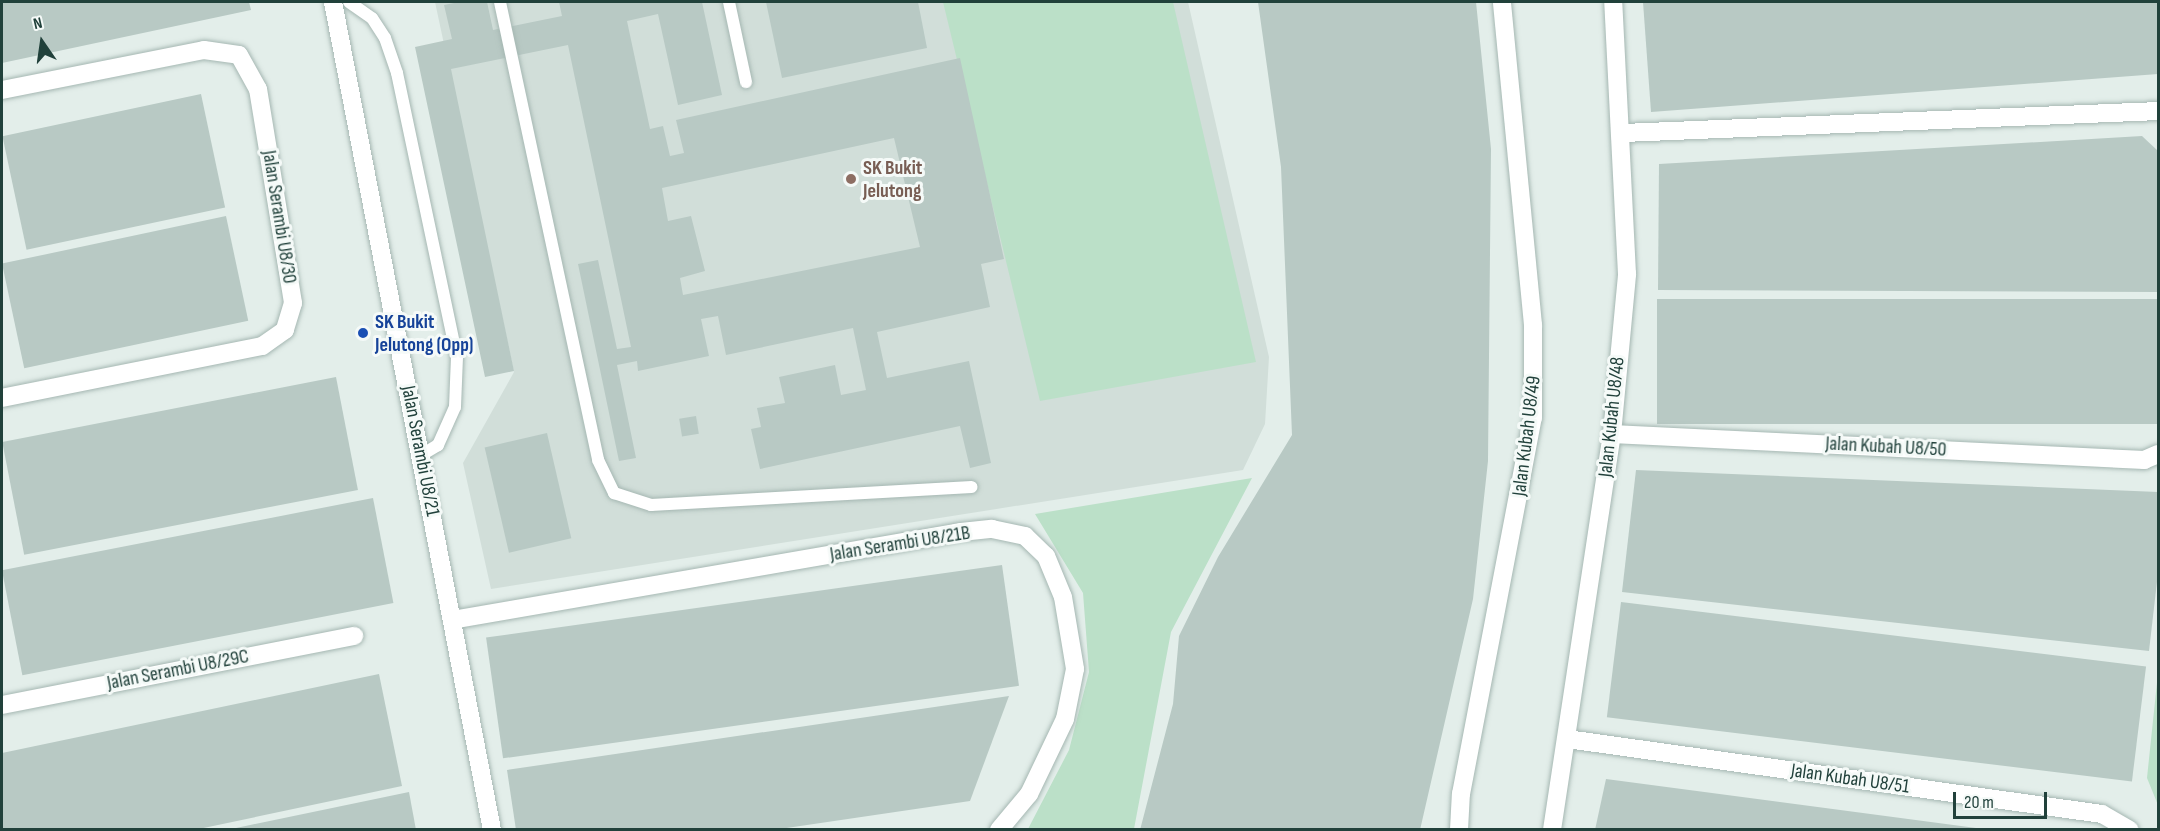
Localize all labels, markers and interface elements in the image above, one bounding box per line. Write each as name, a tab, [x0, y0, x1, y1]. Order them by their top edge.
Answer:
north arrow	[12, 12, 72, 72]
text: N	[32, 14, 44, 34]
street label: Jalan Serambi U8/30	[257, 149, 301, 285]
place label: SK Bukit Jelutong	[863, 156, 922, 203]
marker: SK Bukit Jelutong	[844, 172, 858, 186]
place label: SK Bukit Jelutong (Opp)	[375, 310, 473, 357]
marker: SK Bukit Jelutong (Opp)	[356, 326, 370, 340]
street label: Jalan Kubah U8/48	[1594, 356, 1630, 478]
street label: Jalan Kubah U8/49	[1508, 375, 1546, 497]
street label: Jalan Serambi U8/21	[396, 384, 444, 518]
street label: Jalan Kubah U8/50	[1825, 432, 1947, 462]
street label: Jalan Serambi U8/21B	[828, 521, 972, 567]
street label: Jalan Serambi U8/29C	[105, 644, 251, 696]
street label: Jalan Kubah U8/51	[1789, 759, 1911, 799]
scale bar	[1956, 780, 2050, 818]
text: 20 m	[1964, 792, 1994, 813]

